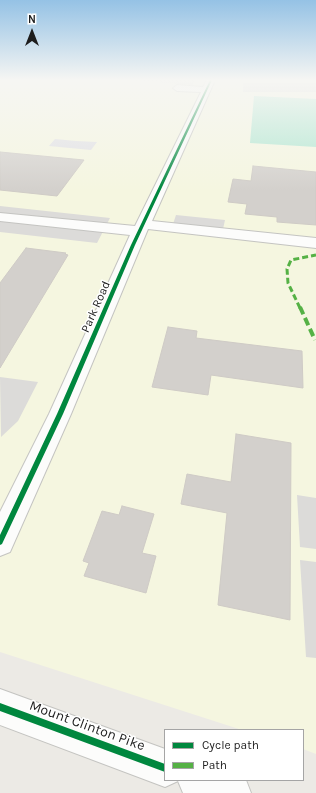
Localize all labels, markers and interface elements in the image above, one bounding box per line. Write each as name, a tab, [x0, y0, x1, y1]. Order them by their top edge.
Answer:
north arrow	[12, 12, 52, 52]
text: N	[28, 13, 36, 26]
street label: Park Road	[78, 279, 114, 335]
street label: Mount Clinton Pike	[27, 697, 147, 755]
legend	[164, 729, 304, 781]
text: Cycle path	[202, 738, 259, 752]
text: Path	[202, 758, 227, 772]

